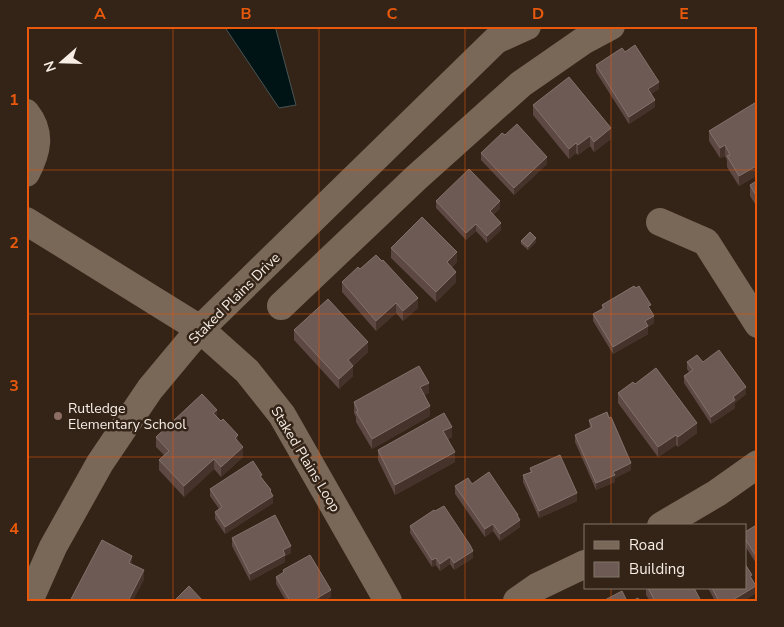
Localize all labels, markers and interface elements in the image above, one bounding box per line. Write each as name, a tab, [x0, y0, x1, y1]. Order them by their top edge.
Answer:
text: A	[94, 3, 106, 25]
text: B	[240, 3, 252, 25]
text: C	[387, 3, 398, 25]
text: D	[532, 3, 544, 25]
text: E	[679, 3, 689, 25]
north arrow	[38, 38, 88, 88]
text: N	[40, 58, 61, 74]
text: 1	[9, 89, 19, 111]
text: 2	[9, 232, 19, 254]
street label: Staked Plains Drive	[184, 248, 284, 348]
text: 3	[9, 375, 19, 397]
place label: Rutledge Elementary School	[68, 399, 187, 434]
street label: Staked Plains Loop	[266, 403, 345, 516]
marker: Rutledge Elementary School	[52, 410, 64, 422]
text: 4	[9, 518, 19, 540]
legend	[584, 524, 746, 590]
text: Road	[629, 535, 664, 555]
text: Building	[629, 559, 685, 579]

